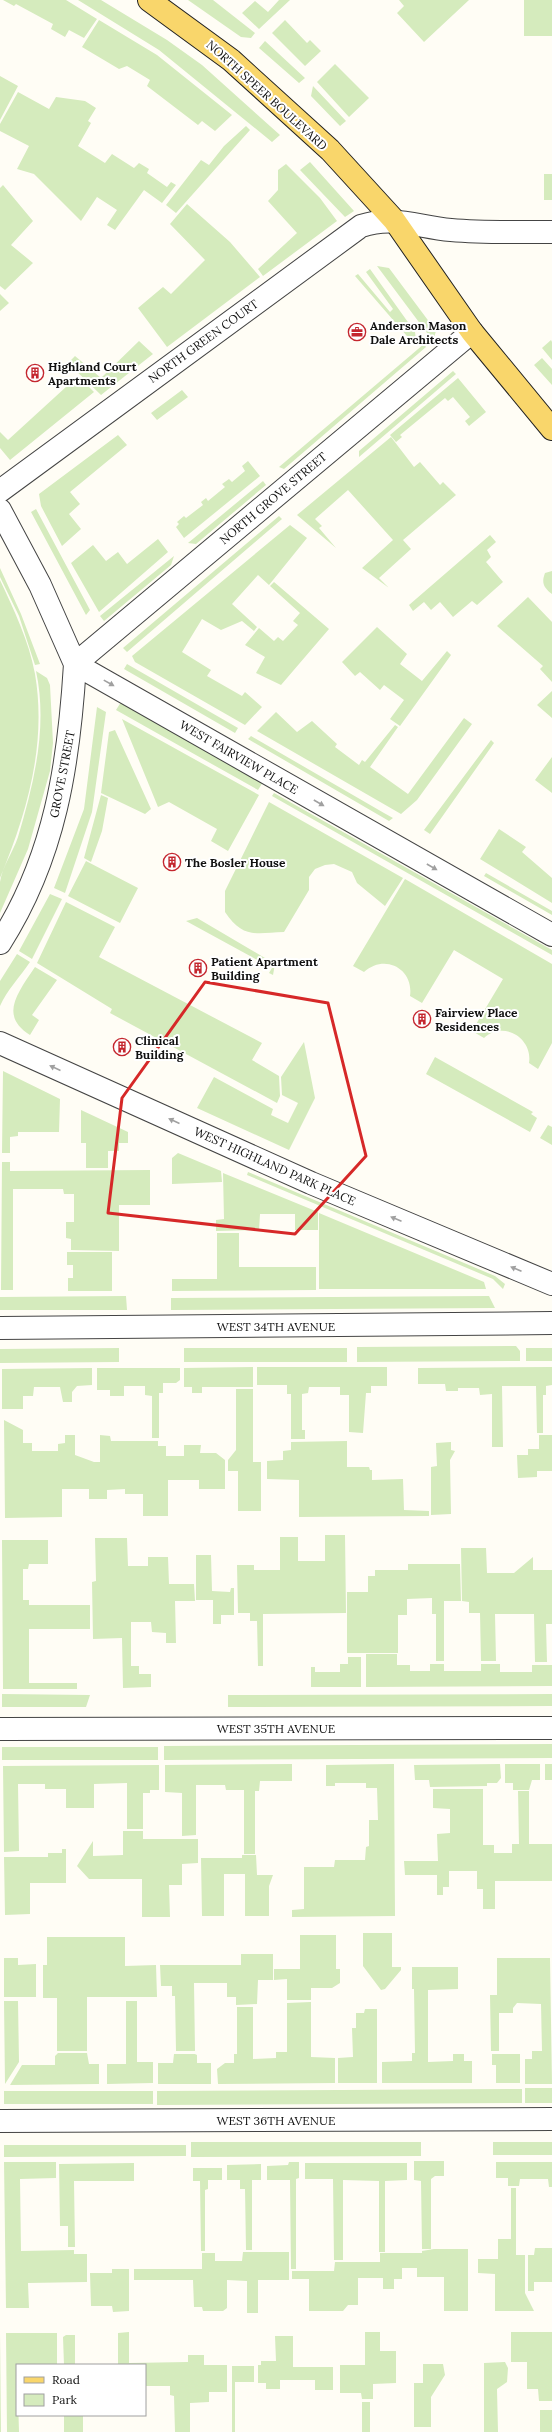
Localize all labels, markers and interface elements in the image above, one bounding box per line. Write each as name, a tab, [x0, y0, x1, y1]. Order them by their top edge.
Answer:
street label: NORTH SPEER BOULEVARD	[203, 37, 331, 153]
street label: NORTH GREEN COURT	[145, 296, 261, 386]
place label: Anderson Mason Dale Architects	[370, 318, 467, 347]
office icon: Anderson Mason Dale Architects	[347, 322, 367, 342]
place label: Highland Court Apartments	[48, 359, 138, 388]
building icon: Highland Court Apartments	[25, 363, 45, 383]
street label: NORTH GROVE STREET	[216, 449, 330, 547]
one-way arrow	[103, 680, 114, 687]
street label: WEST FAIRVIEW PLACE	[177, 717, 301, 797]
street label: GROVE STREET	[46, 729, 78, 819]
one-way arrow	[313, 800, 325, 806]
building icon: The Bosler House	[162, 852, 182, 872]
place label: The Bosler House	[185, 855, 286, 870]
one-way arrow	[426, 864, 438, 871]
place label: Patient Apartment Building	[211, 954, 319, 983]
building icon: Patient Apartment Building	[188, 958, 208, 978]
place label: Fairview Place Residences	[435, 1005, 518, 1034]
building icon: Fairview Place Residences	[412, 1009, 432, 1029]
place label: Clinical Building	[135, 1033, 185, 1062]
building icon: Clinical Building	[112, 1037, 132, 1057]
one-way arrow	[50, 1065, 61, 1071]
one-way arrow	[167, 1118, 179, 1124]
street label: WEST HIGHLAND PARK PLACE	[192, 1123, 358, 1209]
one-way arrow	[390, 1215, 402, 1221]
one-way arrow	[511, 1266, 522, 1272]
street label: WEST 34TH AVENUE	[217, 1319, 335, 1334]
street label: WEST 35TH AVENUE	[217, 1721, 335, 1736]
street label: WEST 36TH AVENUE	[217, 2113, 335, 2128]
legend	[16, 2364, 146, 2416]
text: Road	[52, 2372, 80, 2387]
text: Park	[52, 2392, 78, 2407]

